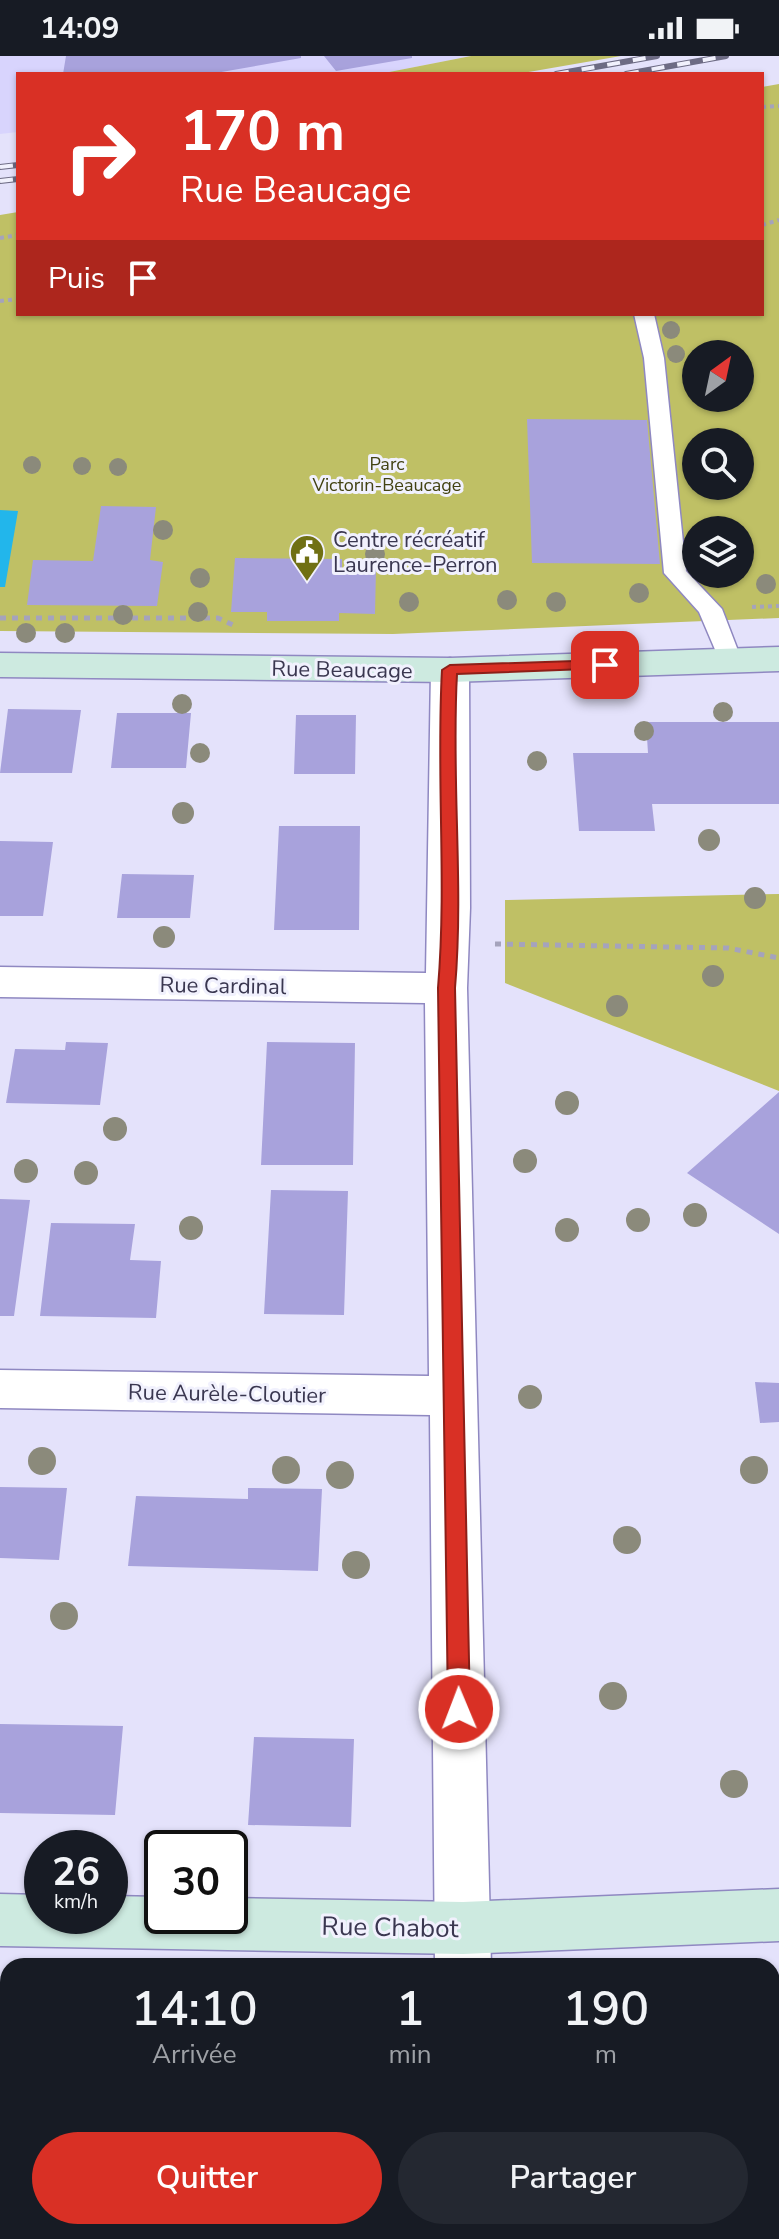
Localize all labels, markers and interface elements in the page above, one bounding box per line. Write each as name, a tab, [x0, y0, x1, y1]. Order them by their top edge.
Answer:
text: 14:09	[40, 8, 119, 49]
text: 170 m	[180, 93, 345, 170]
icon: right	[48, 104, 152, 208]
text: Rue Beaucage	[180, 166, 411, 215]
icon: arrive	[121, 256, 165, 300]
text: Puis	[48, 258, 105, 299]
north arrow	[682, 340, 754, 412]
map controls	[682, 340, 754, 588]
button: search	[682, 428, 754, 500]
park label: Parc Victorin-Beaucage	[312, 452, 461, 497]
button: layers	[682, 516, 754, 588]
place label: Centre récréatif Laurence-Perron	[333, 525, 498, 580]
public building icon: Centre récréatif Laurence-Perron	[288, 533, 326, 583]
pin	[571, 631, 639, 699]
icon: arrive	[583, 643, 627, 687]
street label: Rue Beaucage	[271, 654, 413, 686]
street label: Rue Cardinal	[159, 970, 287, 1002]
street label: Rue Aurèle-Cloutier	[128, 1377, 326, 1411]
position arrow	[417, 1667, 501, 1751]
speed limit sign: 30	[144, 1830, 248, 1934]
text: 26	[52, 1845, 100, 1899]
text: km/h	[54, 1888, 98, 1915]
street label: Rue Chabot	[321, 1909, 460, 1946]
text: 14:10	[131, 1976, 258, 2042]
text: 1	[396, 1976, 424, 2042]
text: 190	[563, 1976, 649, 2042]
text: Arrivée	[152, 2037, 237, 2072]
text: min	[389, 2037, 432, 2072]
text: m	[595, 2037, 617, 2072]
button: Quitter	[32, 2132, 382, 2224]
button: Partager	[398, 2132, 748, 2224]

